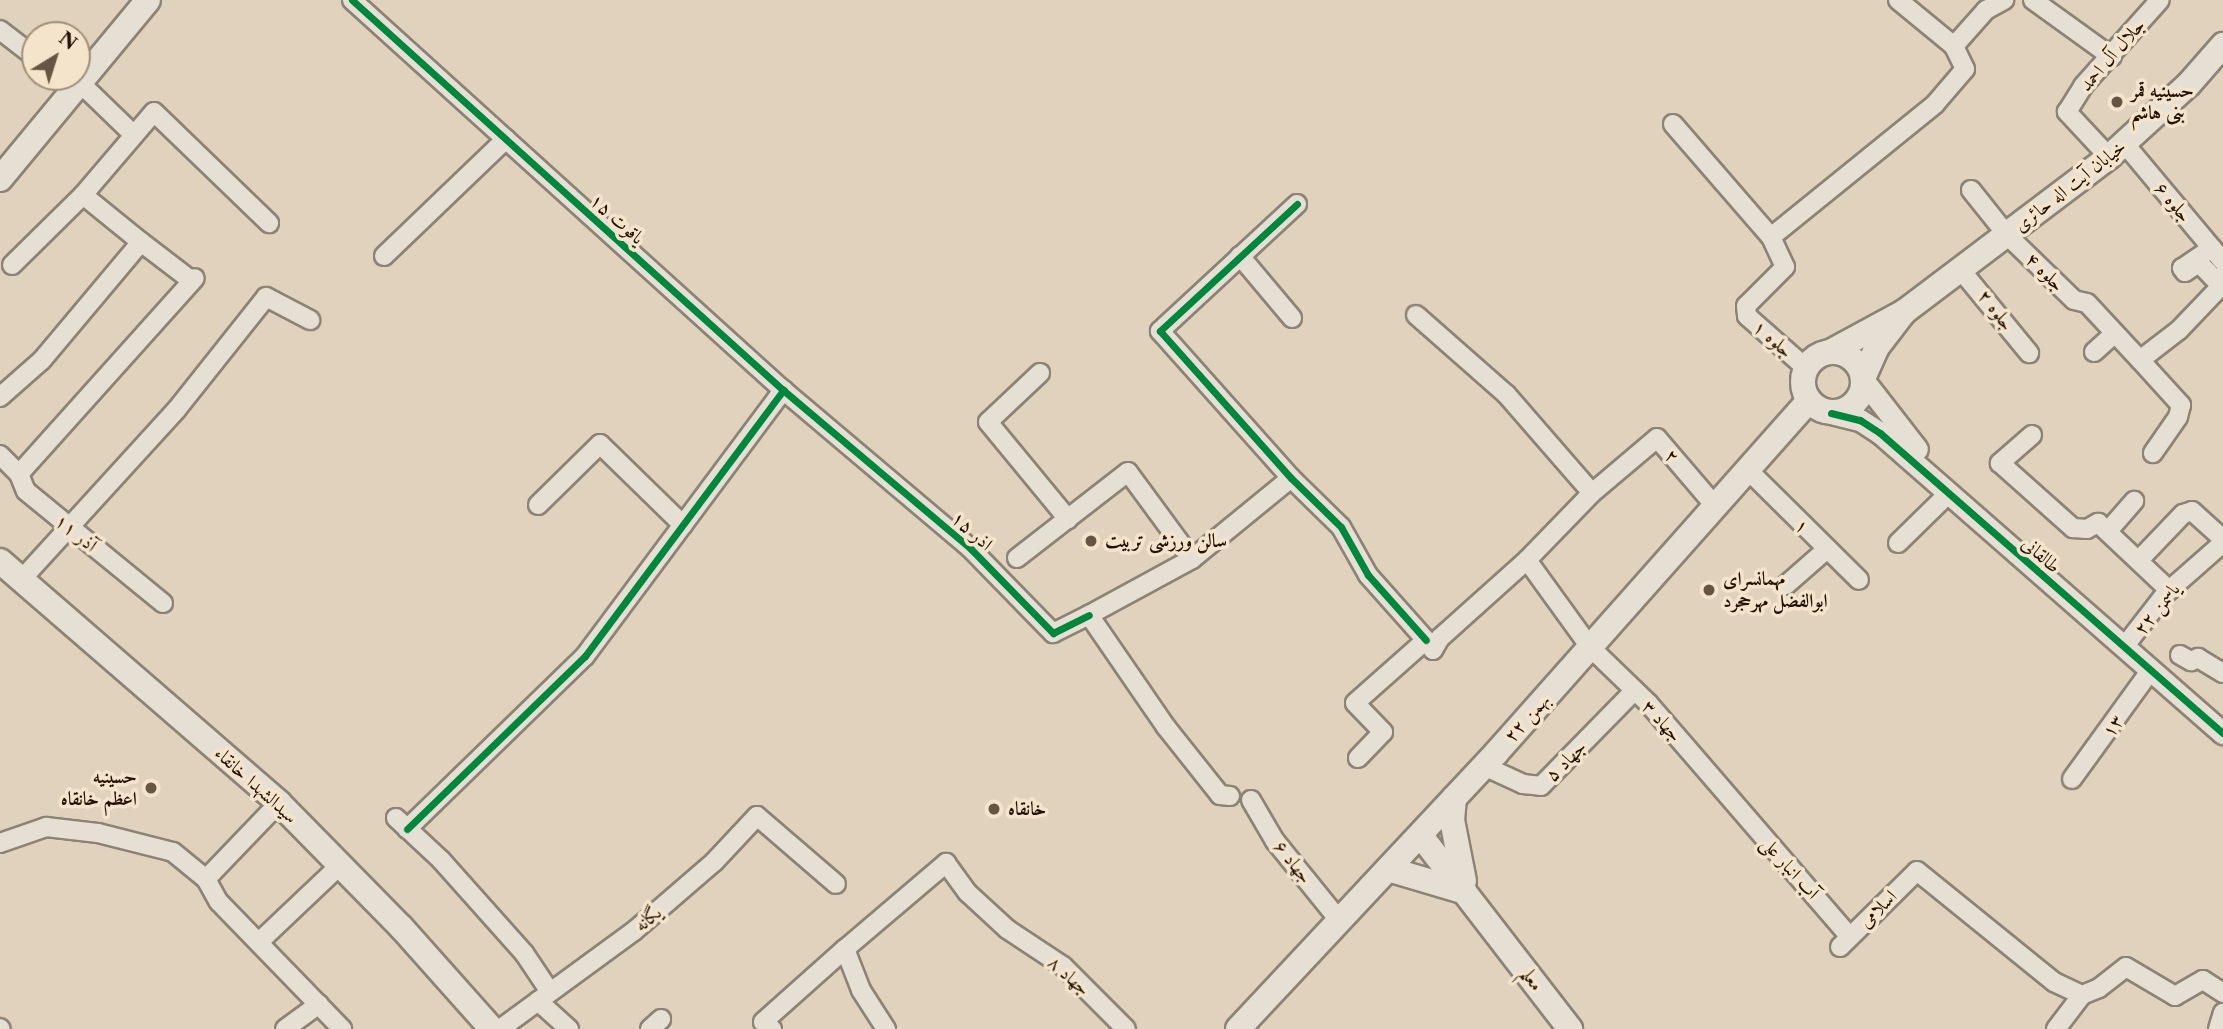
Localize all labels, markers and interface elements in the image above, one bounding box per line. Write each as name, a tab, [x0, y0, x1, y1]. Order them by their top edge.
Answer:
street label: جلال آل احمد	[2074, 14, 2150, 96]
north arrow	[21, 21, 91, 91]
text: N	[54, 26, 82, 55]
place label: حسینیه قمر بنی هاشم	[2131, 80, 2194, 124]
marker: حسینیه قمر بنی هاشم	[2109, 94, 2125, 110]
street label: خیابان آیت اله حائری	[2009, 135, 2131, 237]
street label: جلوه ۶	[2150, 177, 2196, 227]
street label: یاقوت ۱۵	[585, 189, 649, 249]
street label: جلوه ۴	[2021, 248, 2069, 296]
street label: جلوه ۲	[1973, 285, 2019, 335]
street label: جلوه ۱	[1748, 315, 1798, 363]
street label: ۲	[1660, 444, 1684, 468]
street label: اذر ۱۵	[947, 507, 997, 555]
street label: آذر ۱۱	[50, 509, 102, 557]
street label: ۱	[1790, 514, 1814, 538]
place label: سالن ورزشی تربیت	[1105, 530, 1227, 552]
street label: طالقانی	[2017, 532, 2065, 578]
marker: سالن ورزشی تربیت	[1083, 533, 1099, 549]
place label: مهمانسرای ابوالفضل مهرحجرد	[1723, 568, 1828, 612]
street label: یاسمن ۲۲	[2129, 578, 2185, 640]
marker: مهمانسرای ابوالفضل مهرحجرد	[1701, 582, 1717, 598]
street label: ۲۲ بهمن	[1499, 689, 1555, 747]
street label: جهاد ۳	[1637, 695, 1687, 747]
street label: ۱۳	[2097, 710, 2129, 742]
street label: جهاد ۵	[1541, 736, 1591, 786]
street label: سیدالشهدا خانقاء	[210, 742, 302, 828]
place label: حسینیه اعظم خانقاه	[61, 766, 137, 810]
marker: حسینیه اعظم خانقاه	[143, 780, 159, 796]
place label: خانقاه	[1008, 798, 1046, 820]
marker: خانقاه	[986, 801, 1002, 817]
street label: آب انبار علی	[1756, 832, 1824, 904]
street label: جهاد ۶	[1269, 836, 1317, 888]
street label: اسلامی	[1854, 885, 1902, 933]
street label: یگانه	[630, 901, 666, 937]
street label: جهاد ۸	[1043, 951, 1095, 1001]
street label: معلم	[1516, 963, 1548, 995]

